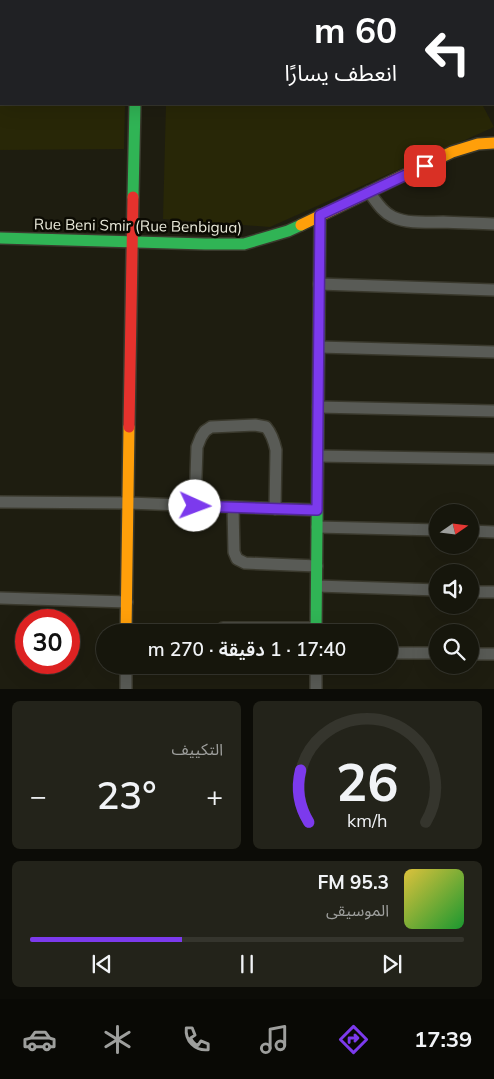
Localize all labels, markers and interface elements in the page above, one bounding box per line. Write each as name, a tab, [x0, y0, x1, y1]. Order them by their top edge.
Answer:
text: 60 m	[314, 8, 397, 52]
icon: left	[415, 20, 480, 85]
text: انعطف يسارًا	[284, 59, 397, 87]
pin	[404, 145, 446, 187]
icon: arrive	[411, 152, 439, 180]
street label: Rue Beni Smir (Rue Benbigua)	[34, 214, 242, 237]
position arrow	[168, 479, 220, 531]
north arrow	[429, 504, 479, 554]
map controls	[429, 504, 479, 674]
button: sound	[429, 564, 479, 614]
speed limit sign: 30	[15, 609, 80, 674]
button: search	[429, 624, 479, 674]
text: 17:40 · 1 دقيقة · 270 m	[148, 637, 346, 661]
text: التكييف	[171, 739, 223, 759]
text: 26	[336, 749, 399, 814]
text: 23°	[97, 771, 156, 819]
text: −	[30, 778, 47, 813]
text: +	[206, 778, 223, 813]
text: km/h	[347, 809, 388, 831]
text: 95.3 FM	[317, 870, 389, 894]
text: الموسيقى	[326, 900, 389, 920]
icon: previous	[88, 950, 116, 978]
icon: pause	[233, 950, 261, 978]
icon: next	[378, 950, 406, 978]
icon: car	[22, 1022, 57, 1057]
icon: climate	[100, 1022, 135, 1057]
icon: phone	[179, 1022, 214, 1057]
icon: music	[257, 1022, 292, 1057]
icon: directions	[336, 1022, 371, 1057]
text: 17:39	[414, 1025, 472, 1053]

